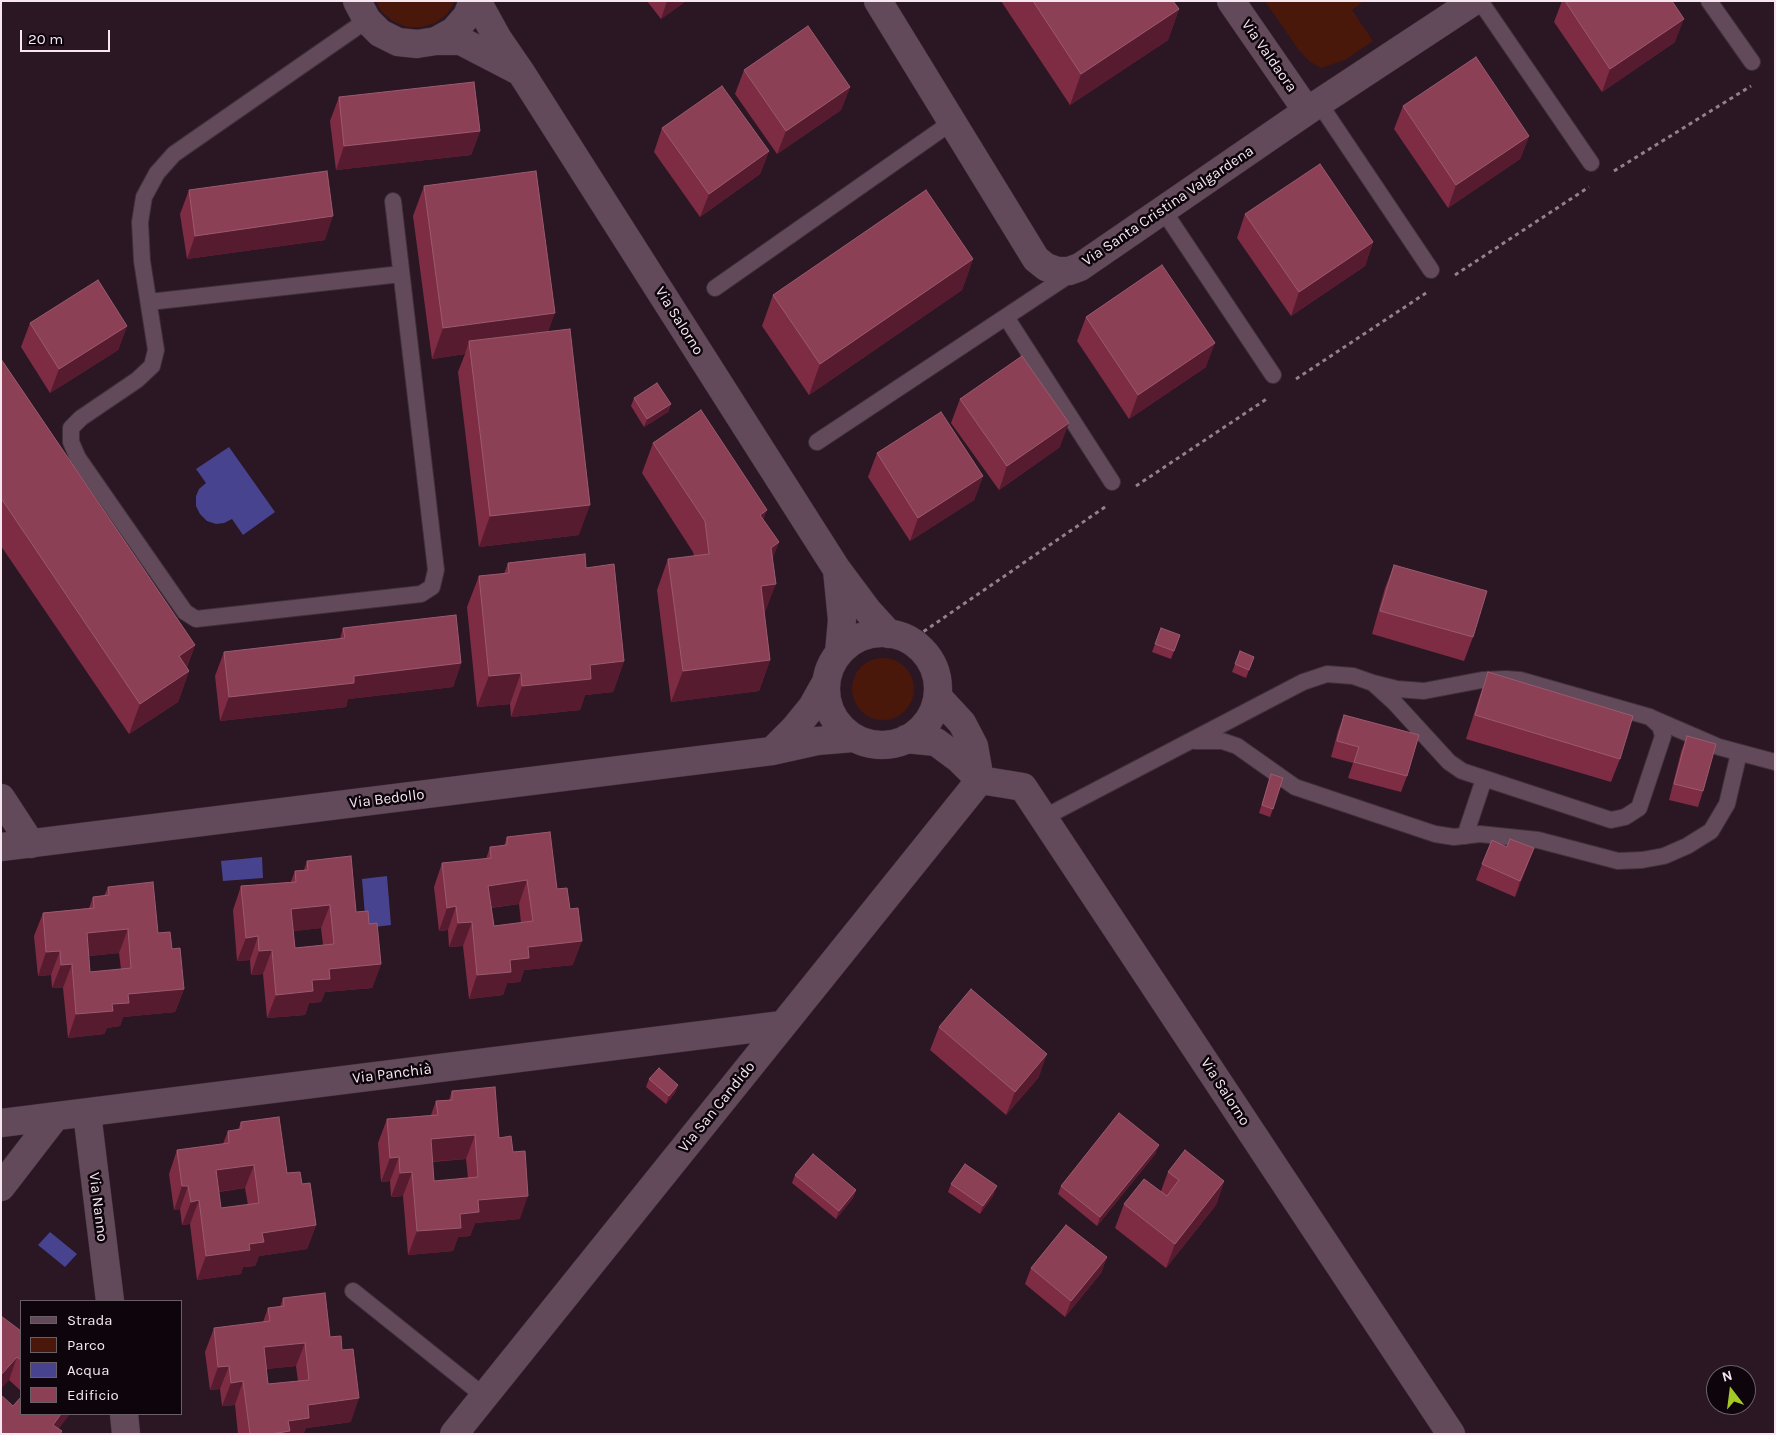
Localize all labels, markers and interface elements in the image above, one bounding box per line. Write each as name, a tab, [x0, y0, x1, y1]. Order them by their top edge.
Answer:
street label: Via Valdaora	[1237, 16, 1301, 96]
scale bar	[22, 20, 112, 52]
text: 20 m	[28, 30, 63, 48]
street label: Via Santa Cristina Valgardena	[1079, 142, 1257, 270]
street label: Via Salorno	[651, 284, 707, 358]
street label: Via Bedollo	[348, 785, 426, 813]
street label: Via Salorno	[1196, 1055, 1254, 1129]
street label: Via San Candido	[675, 1058, 759, 1156]
street label: Via Panchià	[351, 1060, 433, 1088]
street label: Via Nanno	[85, 1171, 111, 1243]
legend	[20, 1300, 182, 1415]
text: Strada	[67, 1311, 113, 1329]
text: Parco	[67, 1336, 105, 1354]
text: Acqua	[67, 1361, 109, 1379]
north arrow	[1706, 1365, 1756, 1415]
text: N	[1720, 1366, 1734, 1386]
text: Edificio	[67, 1386, 119, 1404]

